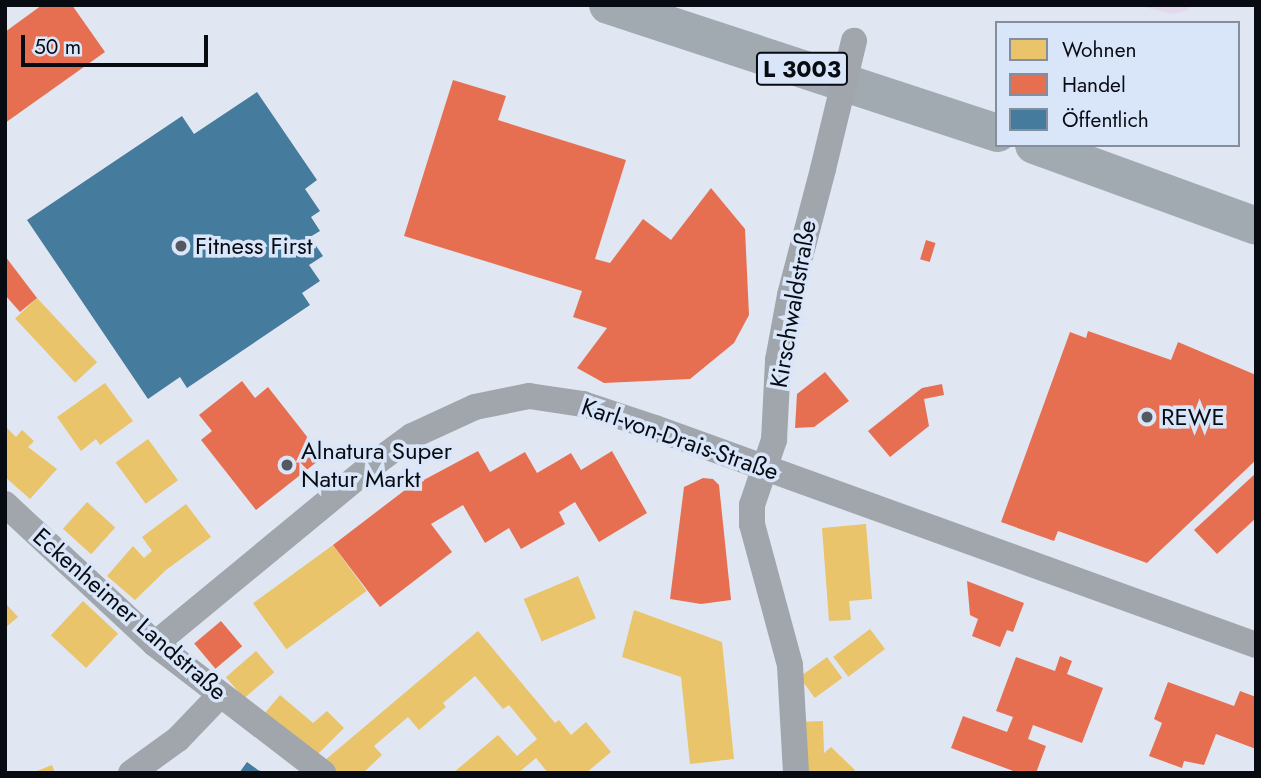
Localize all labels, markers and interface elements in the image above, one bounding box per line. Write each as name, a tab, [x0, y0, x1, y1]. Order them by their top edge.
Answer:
scale bar	[24, 21, 212, 65]
legend	[995, 21, 1240, 147]
text: 50 m	[34, 32, 81, 62]
text: Wohnen	[1062, 35, 1136, 65]
road number: L 3003	[755, 50, 849, 88]
text: Handel	[1062, 70, 1126, 100]
text: Öffentlich	[1062, 105, 1149, 135]
street label: Kirschwaldstraße	[764, 218, 822, 390]
place label: Fitness First	[195, 232, 312, 260]
marker: Fitness First	[173, 238, 189, 254]
street label: Karl-von-Drais-Straße	[578, 392, 782, 486]
place label: REWE	[1161, 403, 1225, 431]
marker: REWE	[1139, 409, 1155, 425]
place label: Alnatura Super Natur Markt	[301, 437, 452, 493]
marker: Alnatura Super Natur Markt	[279, 457, 295, 473]
street label: Eckenheimer Landstraße	[27, 522, 233, 706]

